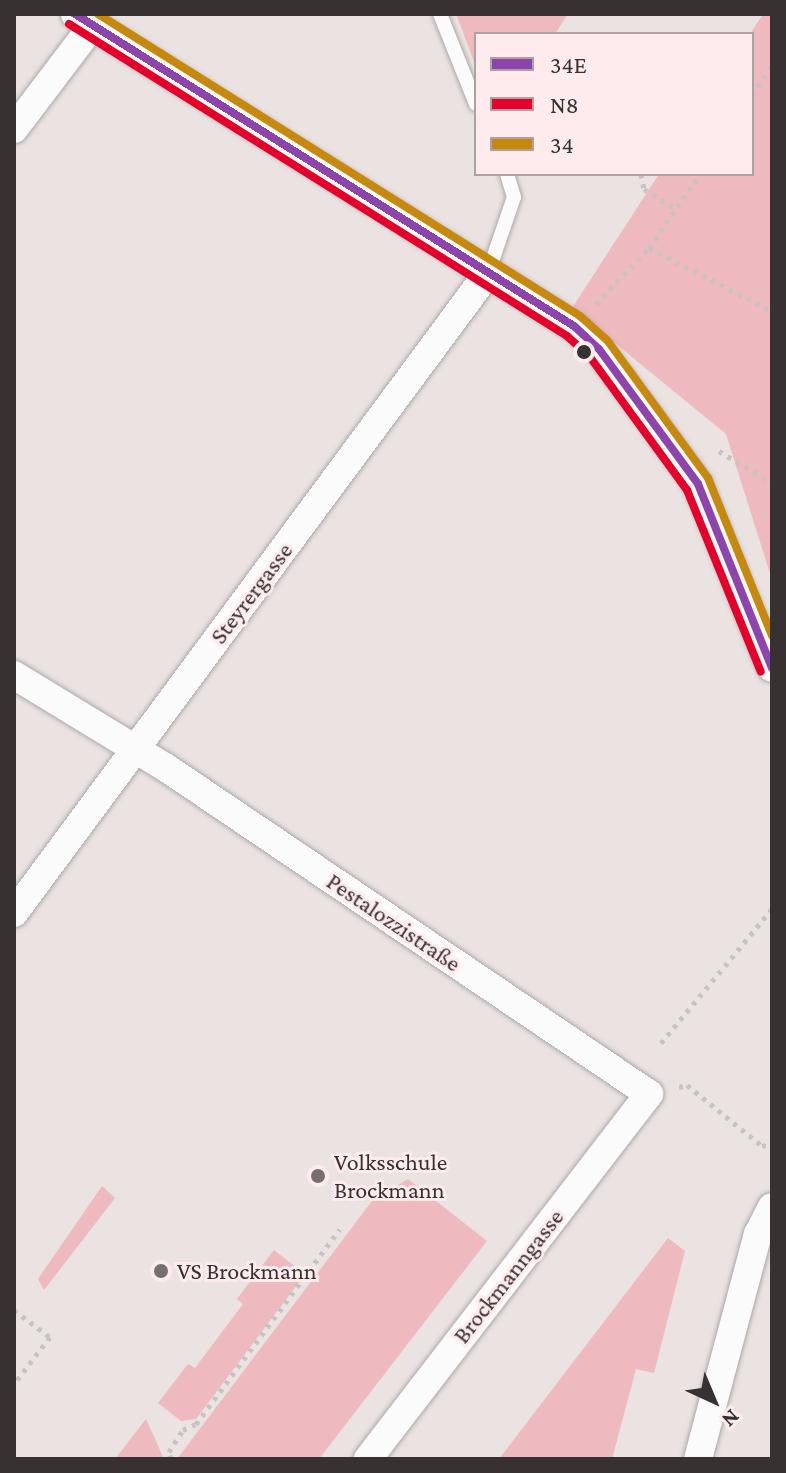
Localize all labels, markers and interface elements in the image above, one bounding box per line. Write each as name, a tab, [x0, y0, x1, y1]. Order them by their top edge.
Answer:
legend	[474, 32, 754, 176]
text: 34E	[550, 51, 587, 78]
text: N8	[550, 91, 579, 118]
text: 34	[550, 131, 574, 158]
unlabelled marker	[576, 344, 592, 360]
street label: Steyrergasse	[204, 537, 298, 649]
street label: Pestalozzistraße	[321, 867, 467, 977]
place label: Volksschule Brockmann	[334, 1148, 447, 1204]
marker: Volksschule Brockmann	[309, 1167, 327, 1185]
street label: Brockmanngasse	[447, 1203, 569, 1349]
place label: VS Brockmann	[177, 1257, 317, 1285]
marker: VS Brockmann	[152, 1262, 170, 1280]
north arrow	[674, 1361, 754, 1441]
text: N	[717, 1404, 745, 1433]

